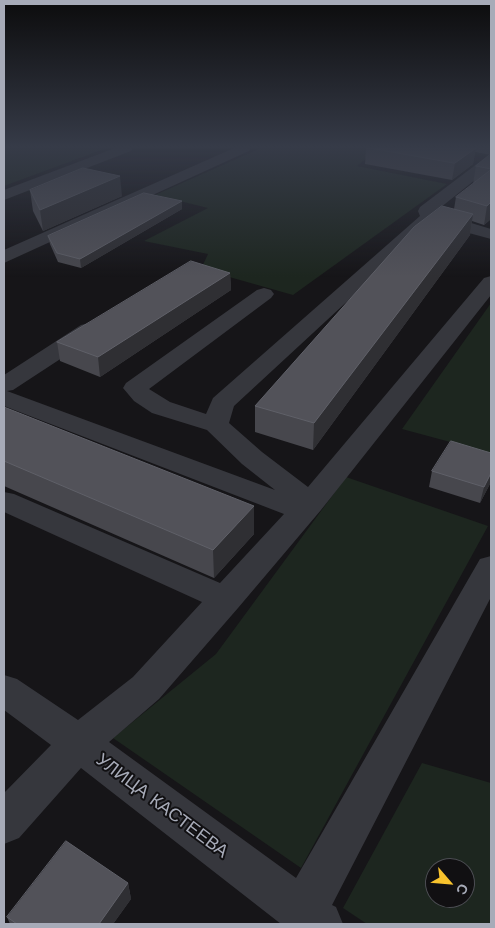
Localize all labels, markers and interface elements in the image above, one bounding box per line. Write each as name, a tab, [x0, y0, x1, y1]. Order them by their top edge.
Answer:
street label: УЛИЦА КАСТЕЕВА	[92, 749, 232, 863]
north arrow	[425, 858, 475, 908]
text: С	[453, 881, 472, 897]

